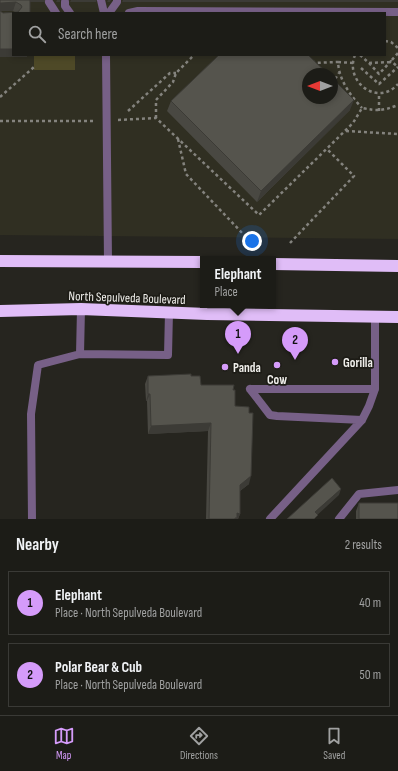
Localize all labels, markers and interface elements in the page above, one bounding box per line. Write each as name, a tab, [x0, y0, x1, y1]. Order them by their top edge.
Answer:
search box	[12, 12, 386, 56]
icon: search	[26, 23, 48, 45]
text: Search here	[58, 25, 118, 44]
north arrow	[302, 68, 338, 104]
your location	[242, 231, 262, 251]
popup	[200, 256, 276, 308]
text: Elephant	[215, 265, 261, 284]
text: Place	[215, 284, 238, 300]
street label: North Sepulveda Boulevard	[68, 288, 186, 308]
pin: 1	[225, 321, 251, 354]
pin: 2	[282, 327, 308, 360]
place label: Gorilla	[343, 355, 373, 371]
marker: Gorilla	[330, 357, 340, 367]
place label: Panda	[233, 360, 261, 376]
marker: Cow	[272, 360, 282, 370]
marker: Panda	[220, 362, 230, 372]
place label: Cow	[267, 372, 287, 388]
text: Nearby	[16, 535, 59, 555]
text: 2 results	[345, 537, 382, 553]
text: Elephant	[55, 586, 102, 605]
text: 1	[27, 595, 33, 611]
text: 40 m	[359, 595, 381, 611]
text: Place · North Sepulveda Boulevard	[55, 605, 202, 621]
text: Polar Bear & Cub	[55, 658, 142, 677]
text: 2	[27, 667, 33, 683]
text: 50 m	[360, 667, 381, 683]
text: Place · North Sepulveda Boulevard	[55, 677, 202, 693]
tab: Map	[53, 725, 75, 762]
tab: Directions	[180, 725, 218, 762]
tab: Saved	[323, 725, 345, 762]

